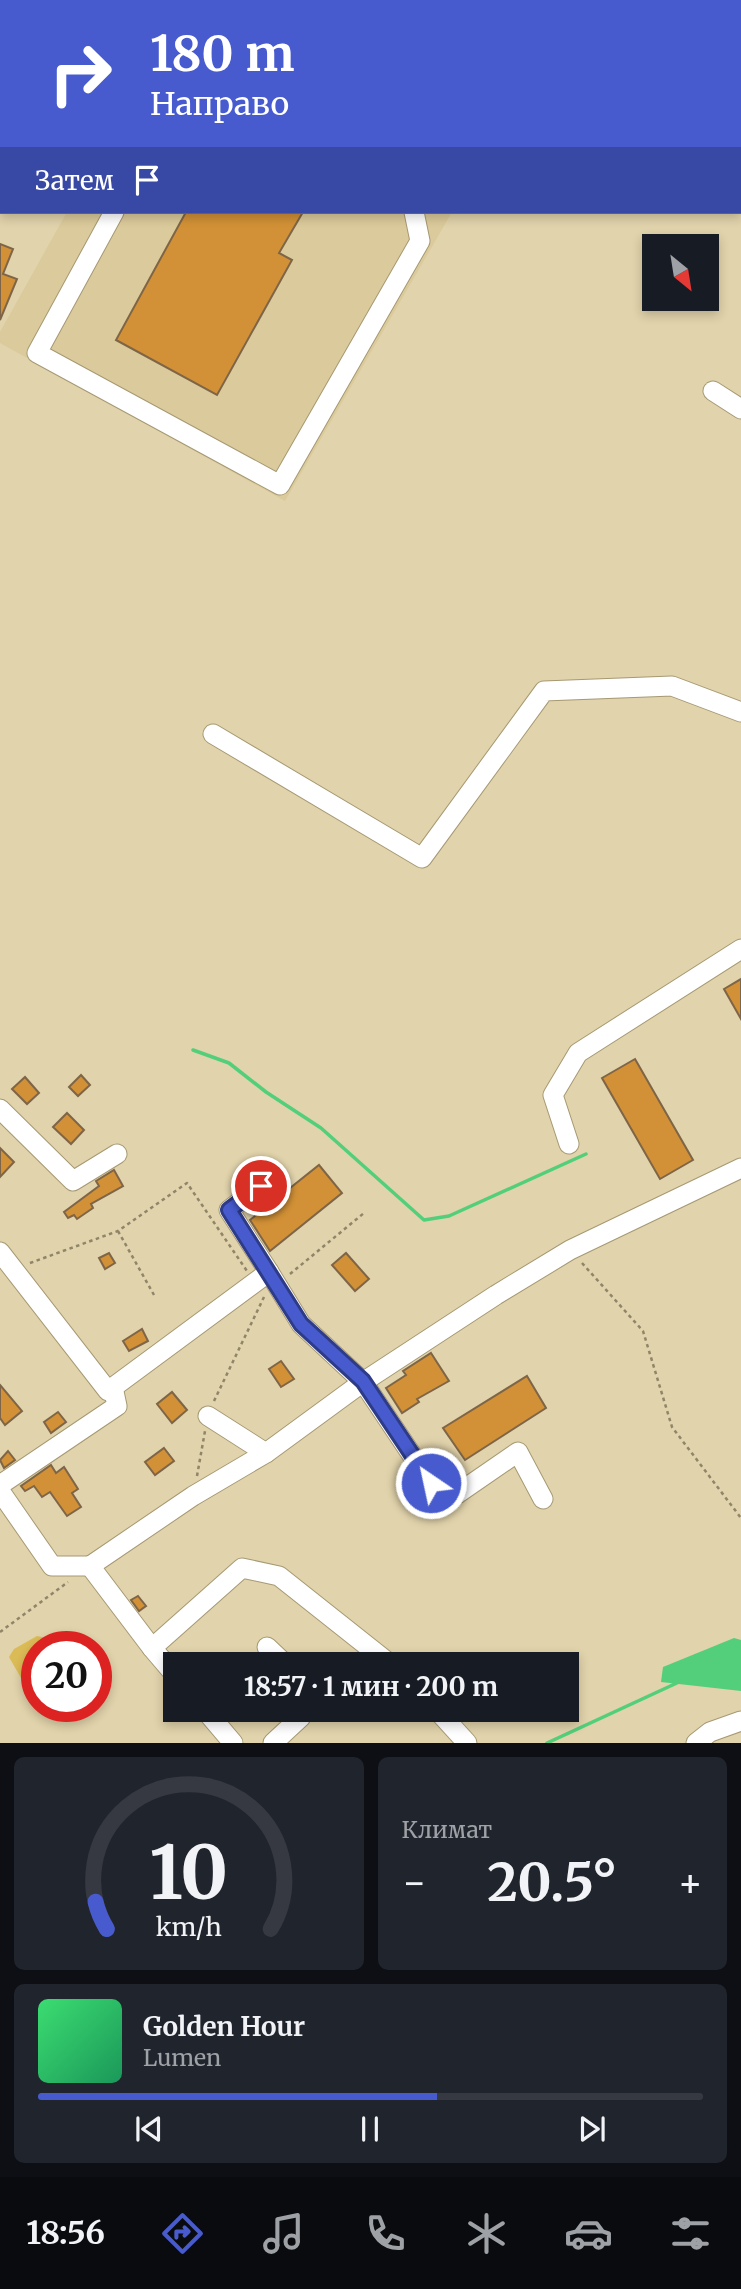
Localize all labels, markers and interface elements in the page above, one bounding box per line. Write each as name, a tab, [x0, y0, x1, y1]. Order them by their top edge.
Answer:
text: 180 m	[150, 23, 295, 84]
icon: right	[35, 28, 126, 119]
text: Направо	[150, 84, 289, 124]
icon: arrive	[128, 161, 166, 199]
text: Затем	[35, 164, 114, 197]
north arrow	[642, 234, 719, 312]
map controls	[642, 234, 719, 311]
pin	[231, 1156, 291, 1216]
icon: arrive	[242, 1167, 280, 1205]
position arrow	[394, 1446, 468, 1520]
speed limit sign: 20	[21, 1631, 112, 1722]
text: 18:57 · 1 мин · 200 m	[244, 1670, 498, 1703]
text: Климат	[402, 1815, 492, 1844]
text: 10	[149, 1828, 228, 1920]
text: 20.5°	[487, 1850, 617, 1915]
text: −	[402, 1859, 427, 1906]
text: +	[678, 1859, 703, 1906]
text: km/h	[156, 1911, 222, 1943]
text: Golden Hour	[143, 2010, 305, 2043]
text: Lumen	[143, 2043, 221, 2072]
icon: previous	[130, 2110, 168, 2148]
icon: pause	[351, 2110, 389, 2148]
icon: next	[573, 2110, 611, 2148]
icon: directions	[158, 2209, 207, 2258]
icon: music	[259, 2209, 308, 2258]
icon: phone	[361, 2209, 410, 2258]
icon: climate	[462, 2209, 511, 2258]
icon: car	[564, 2209, 613, 2258]
icon: filters	[666, 2209, 715, 2258]
text: 18:56	[26, 2213, 105, 2253]

